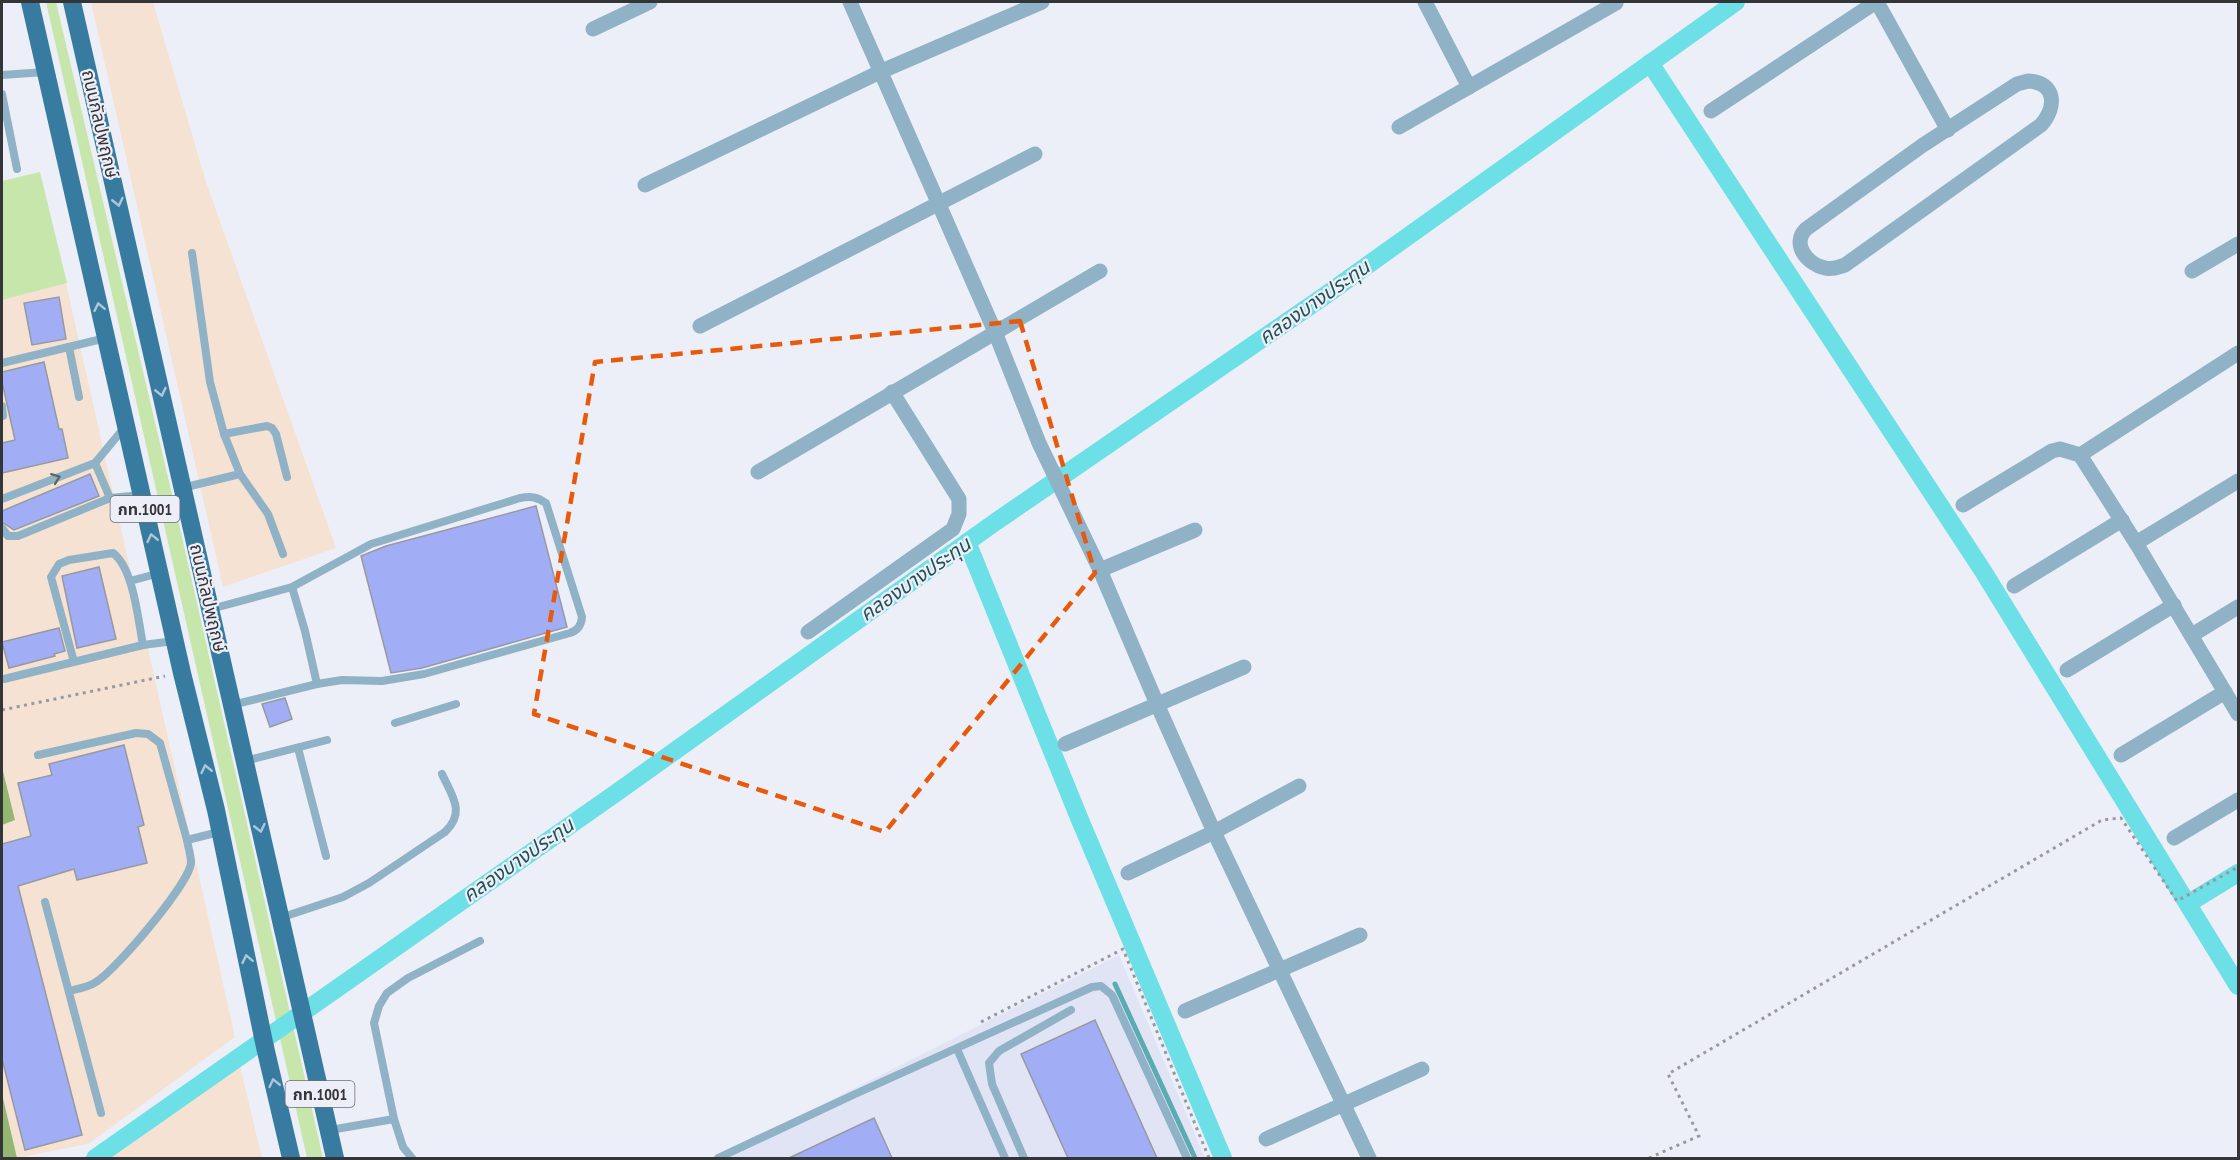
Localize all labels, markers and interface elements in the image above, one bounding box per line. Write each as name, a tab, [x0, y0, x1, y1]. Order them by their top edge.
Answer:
street label: ถนนกัลปพฤกษ์	[77, 67, 124, 180]
one-way arrow	[111, 197, 124, 207]
water label: คลองบางประทุน	[1253, 253, 1376, 350]
one-way arrow	[93, 302, 106, 312]
one-way arrow	[154, 387, 167, 397]
one-way arrow	[50, 472, 61, 485]
road number: กท.1001	[110, 496, 180, 522]
water label: คลองบางประทุน	[854, 530, 977, 627]
one-way arrow	[147, 533, 160, 543]
street label: ถนนกัลปพฤกษ์	[185, 541, 232, 654]
one-way arrow	[201, 764, 214, 774]
water label: คลองบางประทุน	[457, 811, 580, 908]
one-way arrow	[253, 823, 266, 833]
one-way arrow	[241, 955, 254, 965]
one-way arrow	[268, 1078, 281, 1088]
road number: กท.1001	[286, 1081, 354, 1107]

